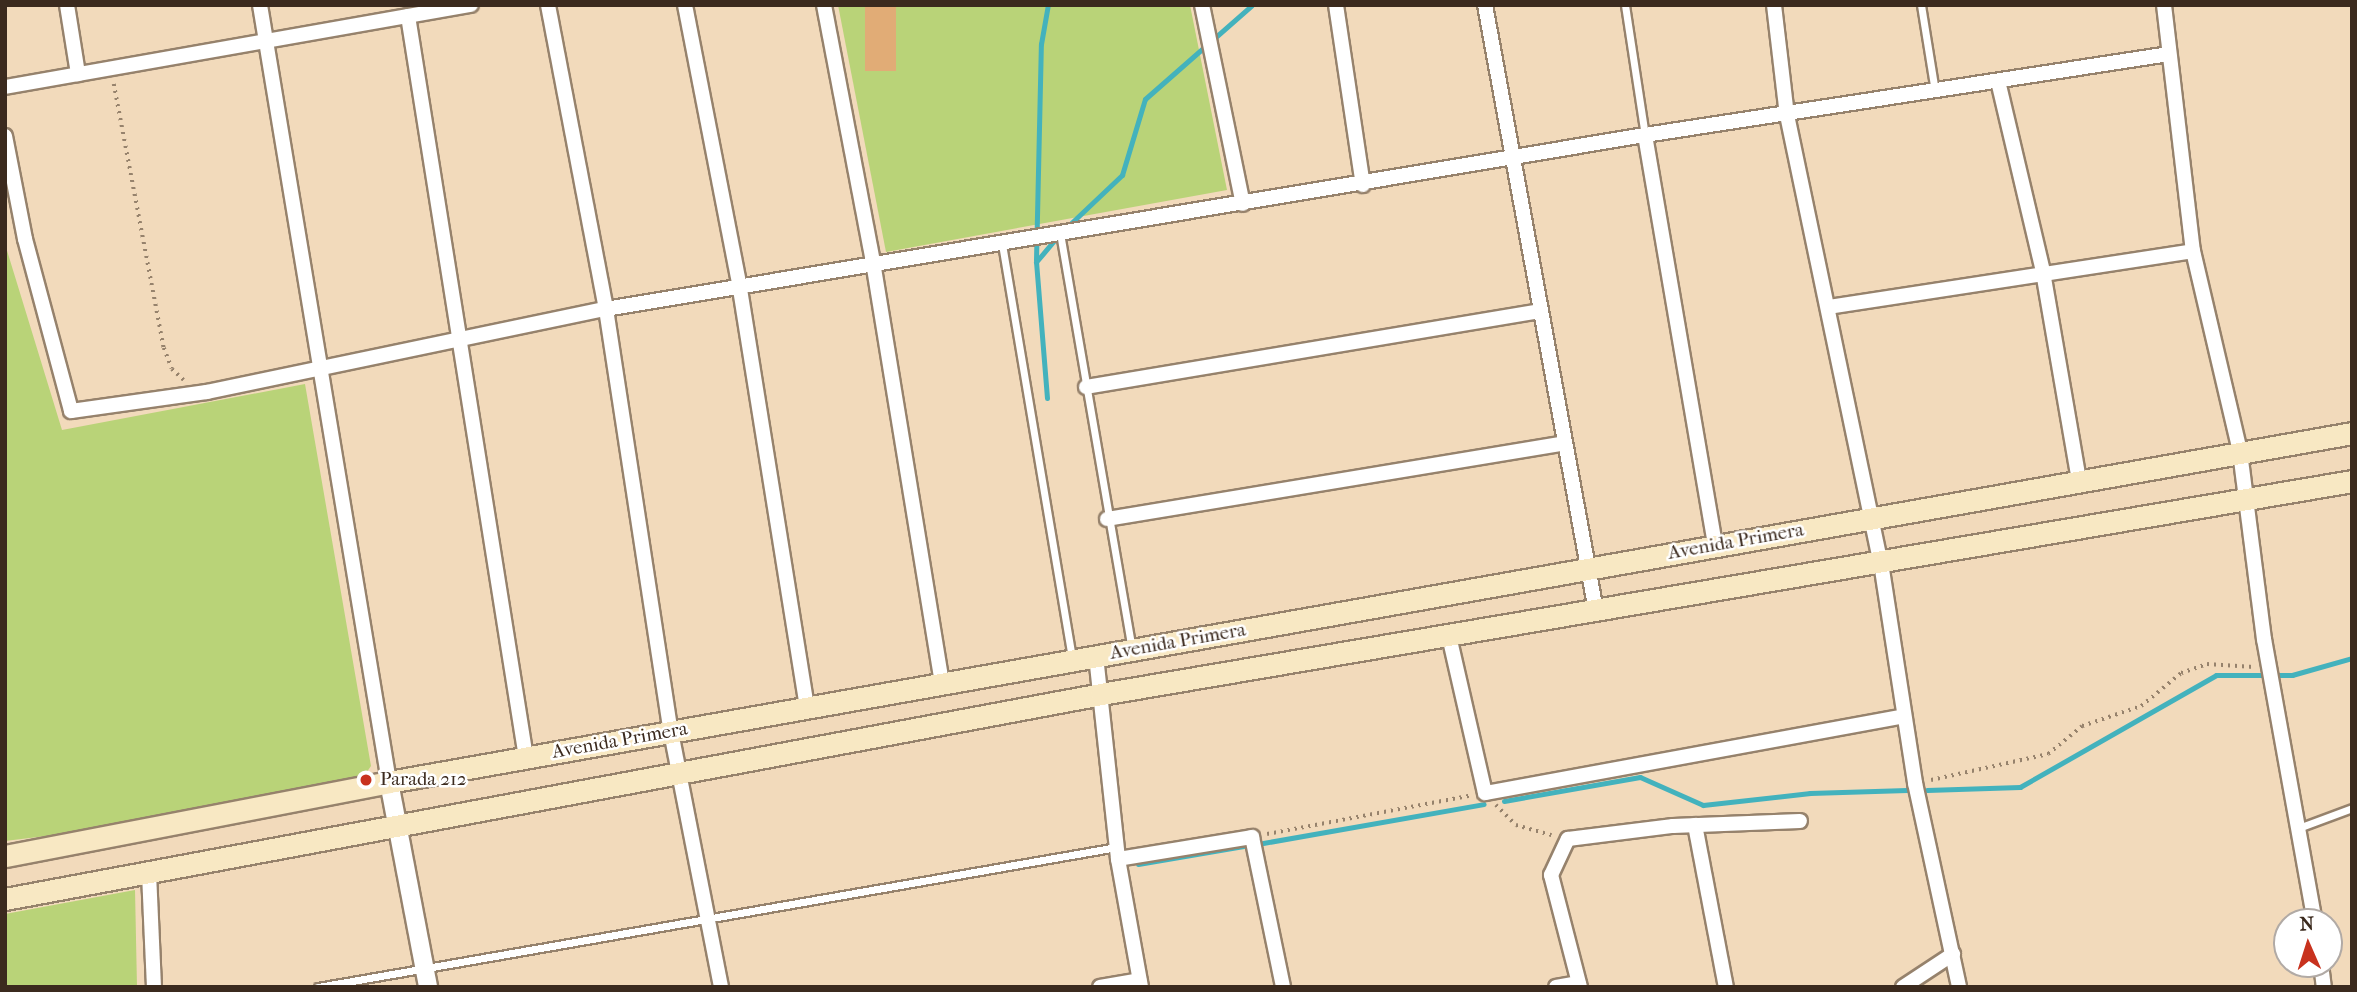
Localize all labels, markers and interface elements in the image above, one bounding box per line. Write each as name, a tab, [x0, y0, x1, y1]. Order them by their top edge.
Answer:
street label: Avenida Primera	[1666, 519, 1806, 565]
street label: Avenida Primera	[1108, 619, 1248, 665]
street label: Avenida Primera	[550, 718, 690, 764]
place label: Parada 212	[380, 769, 466, 791]
marker: Parada 212	[358, 772, 374, 788]
north arrow	[2273, 908, 2343, 978]
text: N	[2299, 913, 2315, 935]

